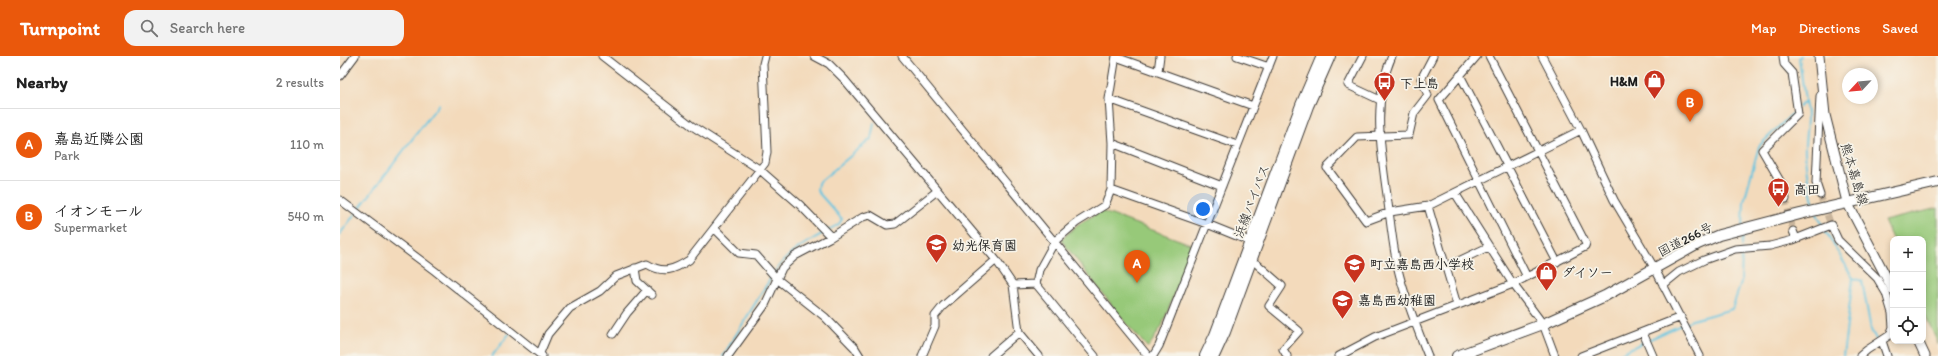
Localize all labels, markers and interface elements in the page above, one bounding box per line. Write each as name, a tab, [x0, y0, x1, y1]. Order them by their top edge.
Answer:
search box	[124, 10, 404, 46]
text: Turnpoint	[20, 17, 100, 40]
icon: search	[138, 17, 160, 39]
text: Search here	[170, 19, 245, 37]
text: Map	[1751, 20, 1777, 37]
text: Directions	[1799, 20, 1860, 37]
text: Saved	[1882, 20, 1918, 37]
shop icon: H&M	[1641, 68, 1667, 101]
north arrow	[1842, 68, 1878, 104]
bus stop icon: 下上島	[1371, 70, 1397, 103]
text: Nearby	[16, 72, 68, 92]
place label: H&M	[1610, 74, 1638, 89]
text: 2 results	[276, 75, 324, 90]
place label: 下上島	[1400, 76, 1439, 91]
pin: B	[1677, 89, 1703, 122]
text: 嘉島近隣公園	[54, 130, 144, 148]
text: A	[25, 137, 33, 152]
text: 110 m	[290, 137, 324, 152]
street label: 熊本嘉島線	[1838, 141, 1871, 208]
text: Park	[54, 148, 80, 163]
street label: 浜線バイパス	[1231, 162, 1272, 240]
bus stop icon: 高田	[1765, 176, 1791, 209]
place label: 高田	[1794, 182, 1820, 197]
your location	[1193, 199, 1213, 219]
text: イオンモール	[54, 202, 143, 220]
text: B	[25, 209, 33, 224]
text: 540 m	[287, 209, 324, 224]
street label: 国道266号	[1655, 219, 1715, 260]
text: Supermarket	[54, 220, 127, 235]
school or university icon: 幼光保育園	[924, 232, 950, 265]
map controls	[1890, 236, 1926, 344]
button: +	[1890, 236, 1926, 272]
place label: 幼光保育園	[952, 238, 1017, 253]
pin: A	[1124, 250, 1150, 283]
school or university icon: 町立嘉島西小学校	[1341, 251, 1367, 284]
place label: 町立嘉島西小学校	[1370, 257, 1474, 272]
shop icon: ダイソー	[1534, 259, 1560, 292]
place label: ダイソー	[1562, 265, 1613, 280]
button: −	[1890, 272, 1926, 308]
school or university icon: 嘉島西幼稚園	[1330, 287, 1356, 320]
place label: 嘉島西幼稚園	[1358, 293, 1436, 308]
button: locate	[1890, 308, 1926, 344]

